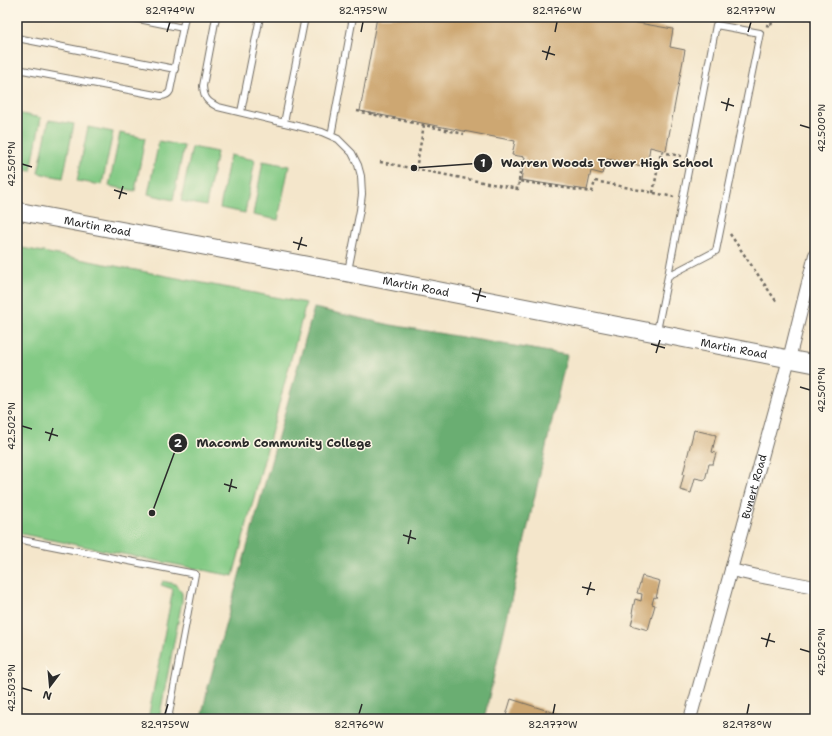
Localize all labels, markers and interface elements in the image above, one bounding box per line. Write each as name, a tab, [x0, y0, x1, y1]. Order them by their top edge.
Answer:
text: 82.974°W	[145, 4, 195, 17]
text: 82.975°W	[339, 4, 388, 17]
text: 82.976°W	[532, 4, 582, 17]
text: 82.977°W	[726, 4, 776, 17]
text: 42.500°N	[815, 104, 828, 152]
text: 42.501°N	[5, 141, 18, 187]
callout: Warren Woods Tower High School	[473, 151, 721, 175]
text: 1	[480, 155, 486, 171]
text: Warren Woods Tower High School	[501, 155, 713, 171]
street label: Martin Road	[63, 212, 132, 240]
street label: Martin Road	[381, 272, 451, 300]
street label: Martin Road	[699, 334, 769, 362]
text: 42.501°N	[815, 367, 828, 413]
text: 42.502°N	[5, 402, 18, 450]
callout: Macomb Community College	[168, 431, 379, 455]
text: 2	[174, 435, 183, 451]
text: Macomb Community College	[196, 435, 372, 451]
street label: Bunert Road	[738, 453, 770, 521]
text: 42.502°N	[815, 628, 828, 676]
text: 42.503°N	[5, 664, 18, 712]
north arrow	[30, 666, 70, 706]
text: N	[41, 687, 54, 704]
text: 82.975°W	[141, 718, 190, 731]
text: 82.976°W	[334, 718, 384, 731]
text: 82.977°W	[528, 718, 578, 731]
text: 82.978°W	[722, 718, 772, 731]

